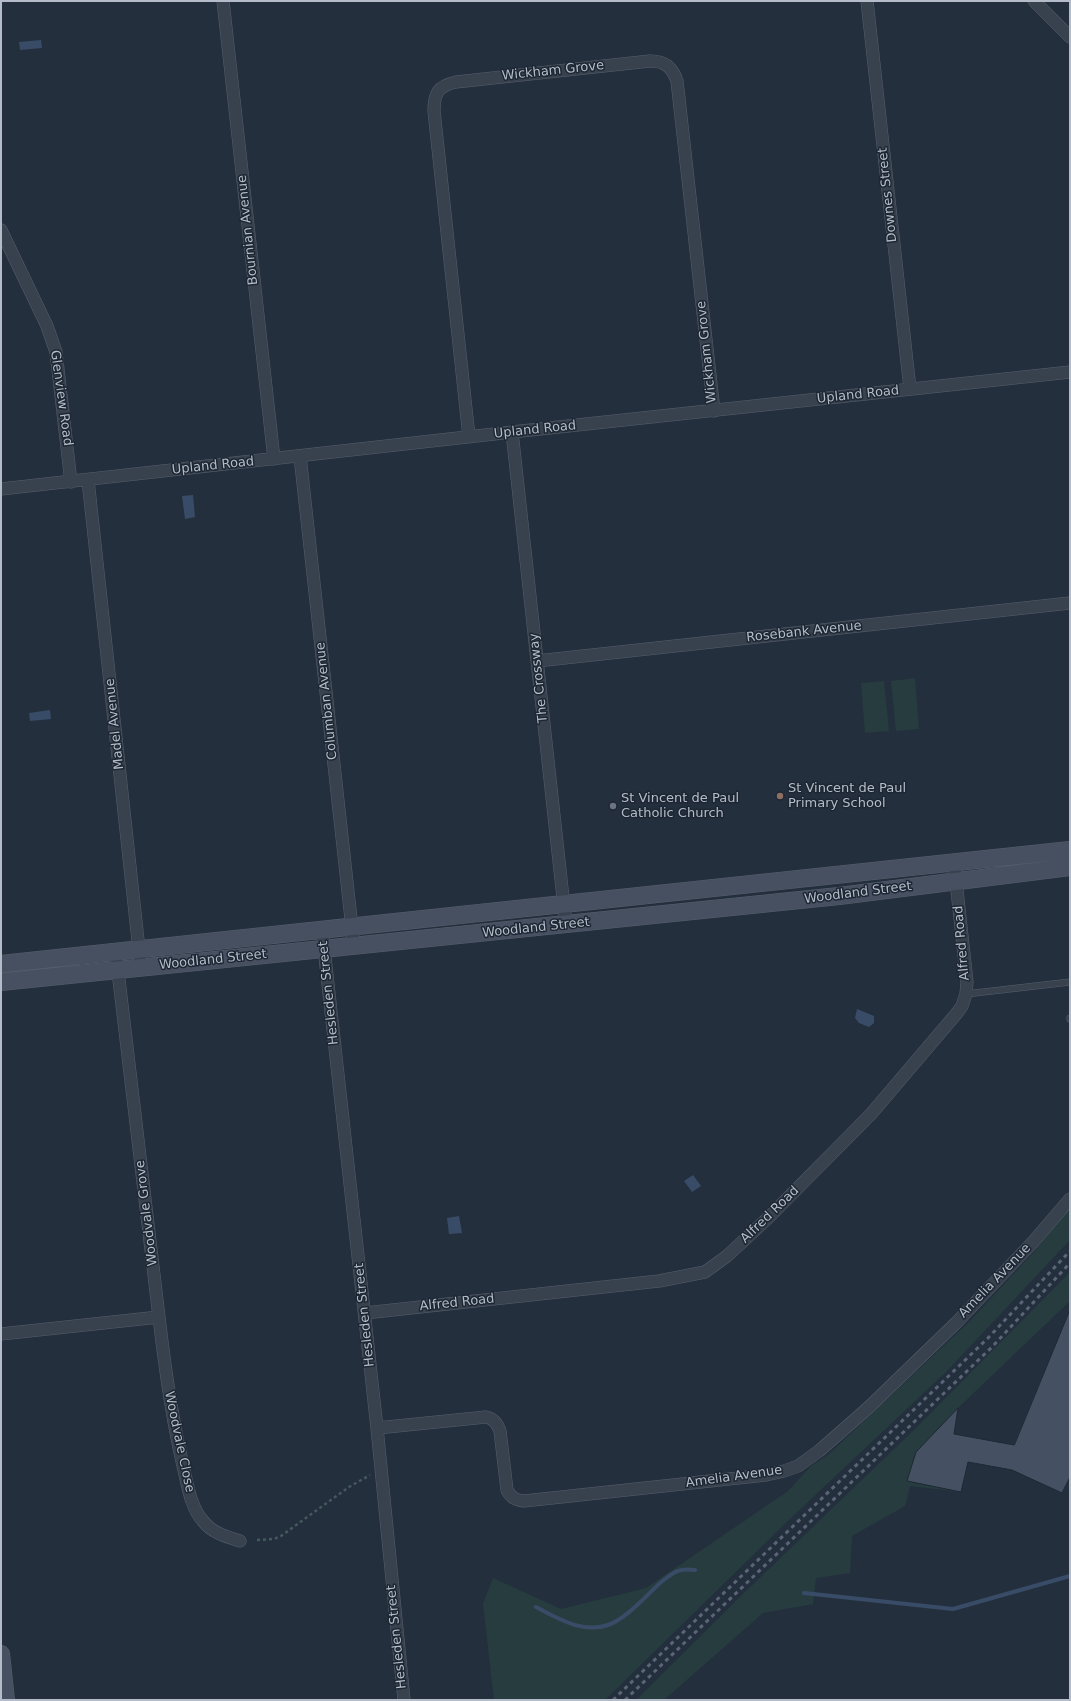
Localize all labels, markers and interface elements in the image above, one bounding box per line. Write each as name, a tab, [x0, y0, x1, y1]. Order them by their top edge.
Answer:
street label: Wickham Grove	[501, 58, 605, 84]
street label: Downes Street	[875, 147, 901, 243]
street label: Bournian Avenue	[234, 174, 262, 286]
street label: Wickham Grove	[694, 300, 720, 404]
street label: Glenview Road	[47, 349, 75, 447]
street label: Upland Road	[816, 383, 900, 407]
street label: Upland Road	[493, 418, 577, 442]
street label: Upland Road	[171, 454, 255, 478]
street label: Rosebank Avenue	[746, 618, 862, 646]
street label: The Crossway	[527, 632, 551, 724]
street label: Columban Avenue	[313, 641, 341, 761]
street label: Madel Avenue	[102, 678, 128, 770]
place label: St Vincent de Paul Primary School	[788, 781, 906, 812]
place label: St Vincent de Paul Catholic Church	[621, 791, 739, 822]
marker: St Vincent de Paul Primary School	[775, 791, 785, 801]
marker: St Vincent de Paul Catholic Church	[608, 801, 618, 811]
street label: Woodland Street	[803, 879, 913, 907]
street label: Alfred Road	[951, 905, 973, 981]
street label: Woodland Street	[482, 915, 590, 941]
street label: Hesleden Street	[316, 940, 342, 1046]
street label: Woodland Street	[159, 947, 267, 973]
street label: Woodvale Grove	[133, 1159, 161, 1267]
street label: Alfred Road	[738, 1183, 802, 1247]
street label: Amelia Avenue	[956, 1241, 1034, 1321]
street label: Hesleden Street	[352, 1262, 378, 1368]
street label: Alfred Road	[419, 1291, 495, 1315]
street label: Woodvale Close	[161, 1390, 197, 1494]
street label: Amelia Avenue	[685, 1463, 783, 1491]
street label: Hesleden Street	[384, 1584, 410, 1690]

